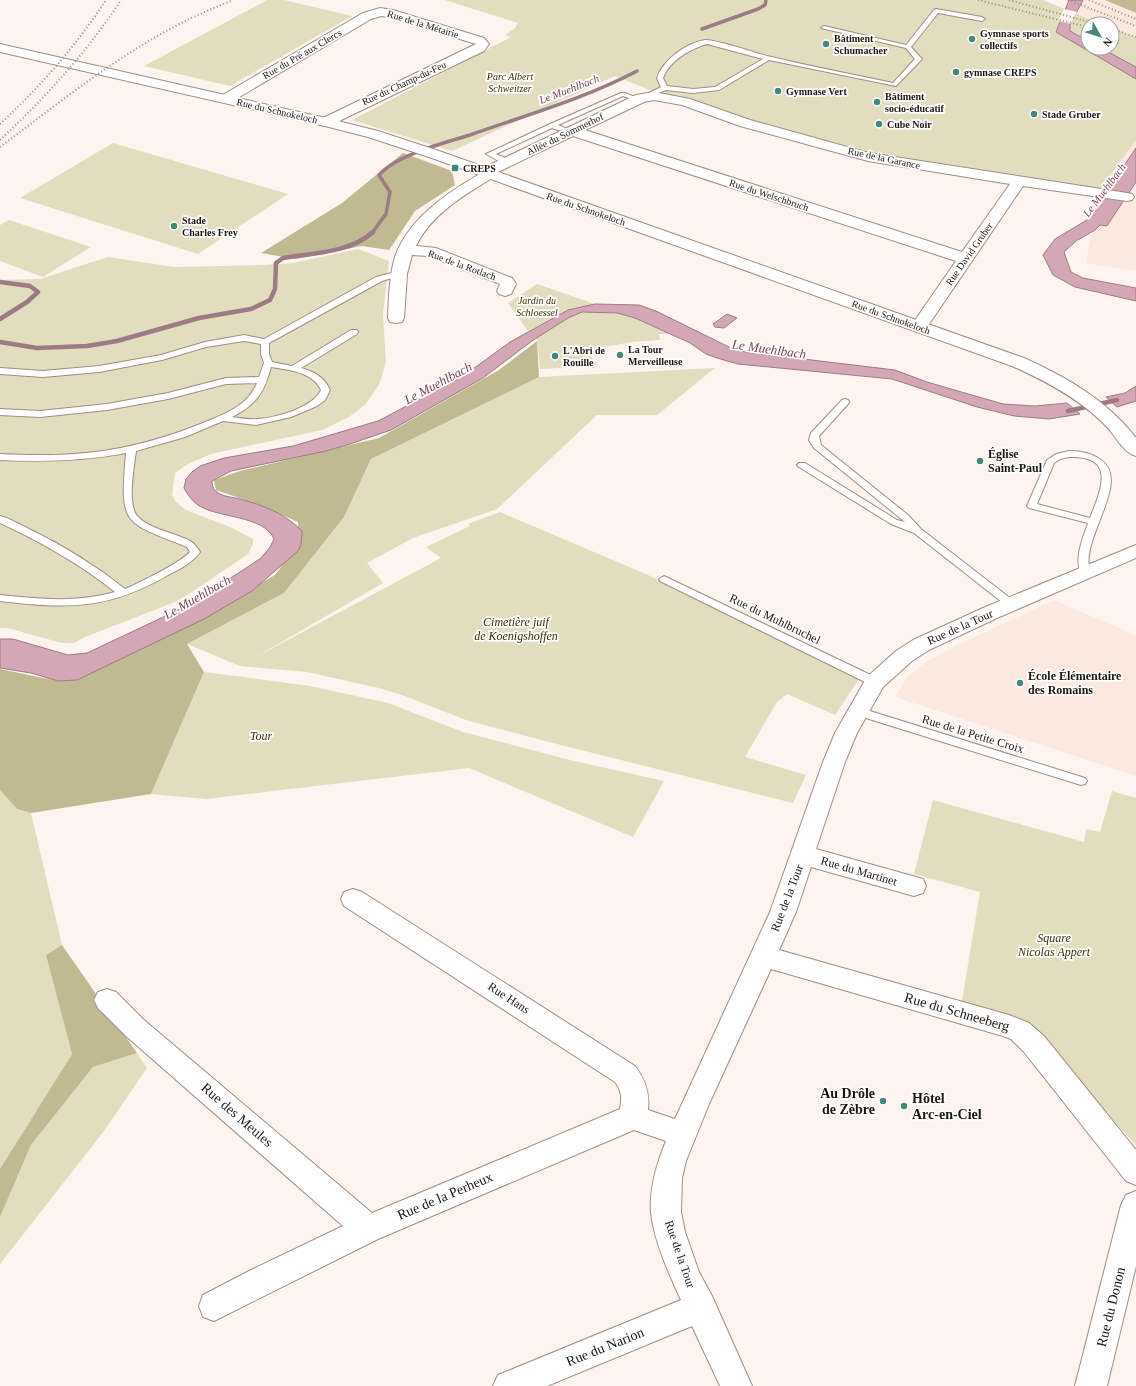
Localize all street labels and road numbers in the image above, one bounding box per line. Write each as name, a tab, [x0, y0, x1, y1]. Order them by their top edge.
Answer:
street label: Rue de la Métairie	[386, 8, 461, 40]
street label: Rue du Pré aux Clercs	[261, 27, 344, 81]
street label: Rue du Champ-du-Feu	[360, 59, 448, 107]
street label: Rue du Schnokeloch	[235, 96, 319, 126]
street label: Allée du Sommerhof	[525, 110, 606, 157]
street label: Rue de la Garance	[847, 145, 922, 171]
street label: Rue du Welschbruch	[728, 177, 810, 213]
street label: Rue du Schnokeloch	[545, 190, 627, 228]
street label: Rue David Gruber	[943, 220, 995, 287]
street label: Rue de la Rotlach	[427, 248, 497, 282]
street label: Rue du Schnokeloch	[850, 298, 932, 336]
street label: Rue du Muhlbruchel	[727, 591, 823, 647]
street label: Rue de la Tour	[925, 606, 995, 648]
street label: Rue de la Petite Croix	[920, 712, 1026, 756]
street label: Rue du Martinet	[819, 853, 899, 889]
street label: Rue de la Tour	[768, 863, 806, 933]
street label: Rue Hans	[485, 979, 533, 1017]
street label: Rue du Schneeberg	[903, 990, 1011, 1034]
street label: Rue des Meules	[198, 1080, 276, 1150]
street label: Rue de la Perheux	[395, 1169, 495, 1223]
street label: Rue de la Tour	[662, 1218, 698, 1290]
street label: Rue du Donon	[1094, 1266, 1128, 1348]
street label: Rue du Narion	[564, 1325, 646, 1369]

